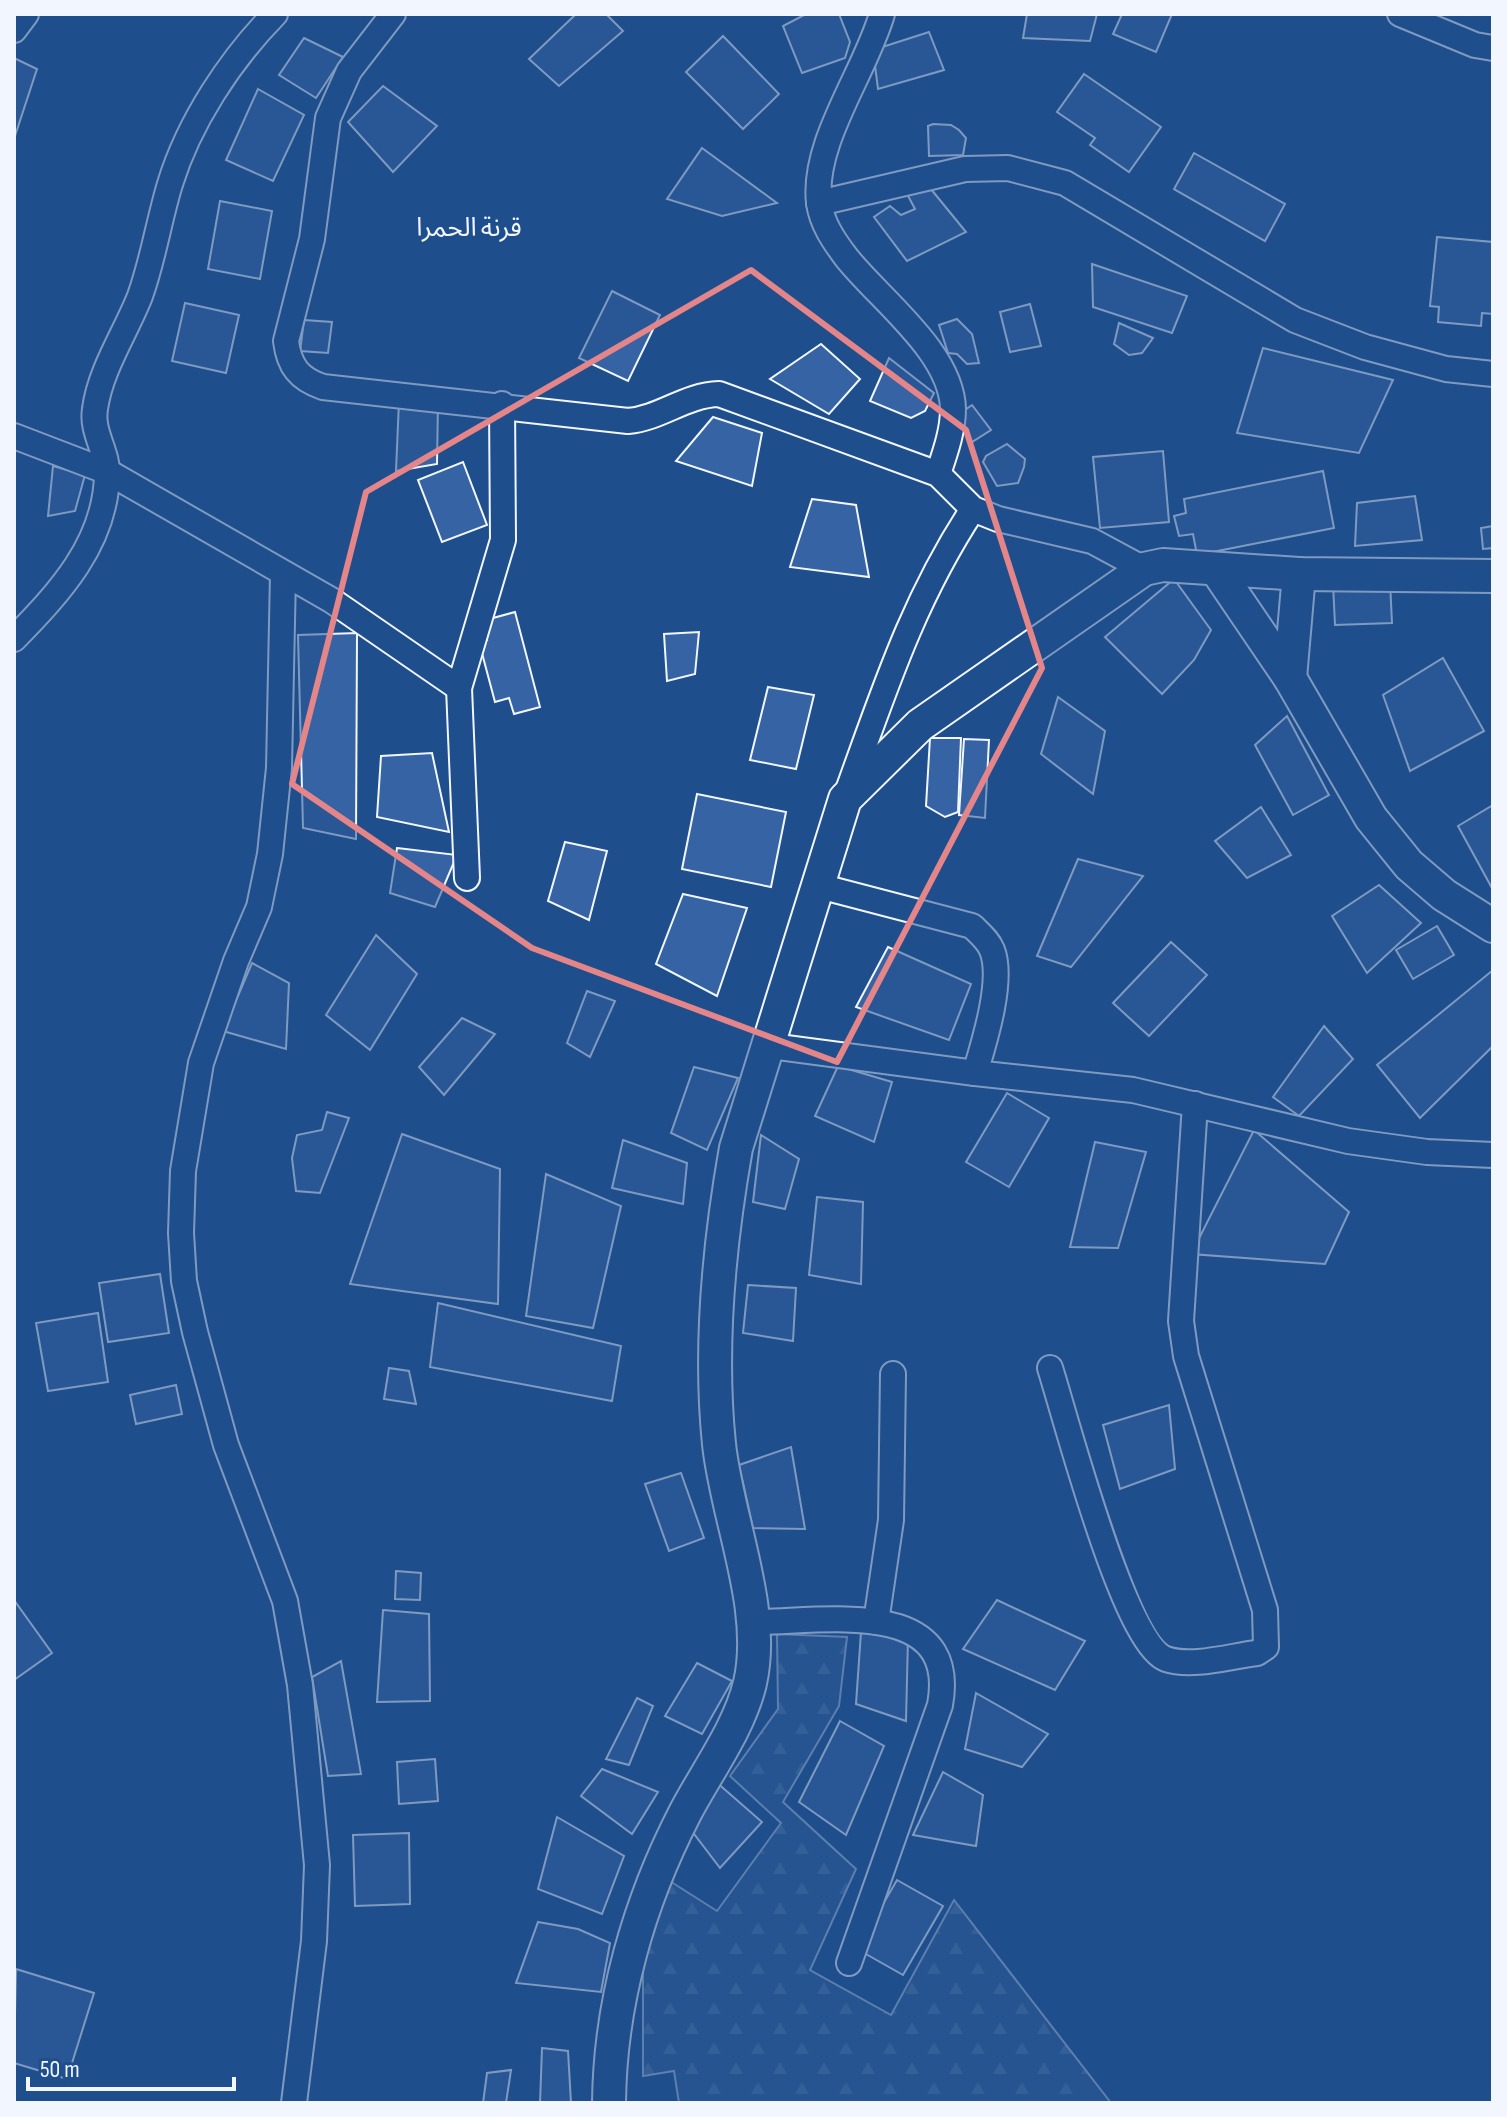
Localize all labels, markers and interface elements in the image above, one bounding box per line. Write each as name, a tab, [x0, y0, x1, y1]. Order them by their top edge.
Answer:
district label: قرنة الحمرا	[416, 213, 522, 244]
scale bar	[28, 2041, 234, 2091]
text: 50 m	[40, 2055, 80, 2084]

